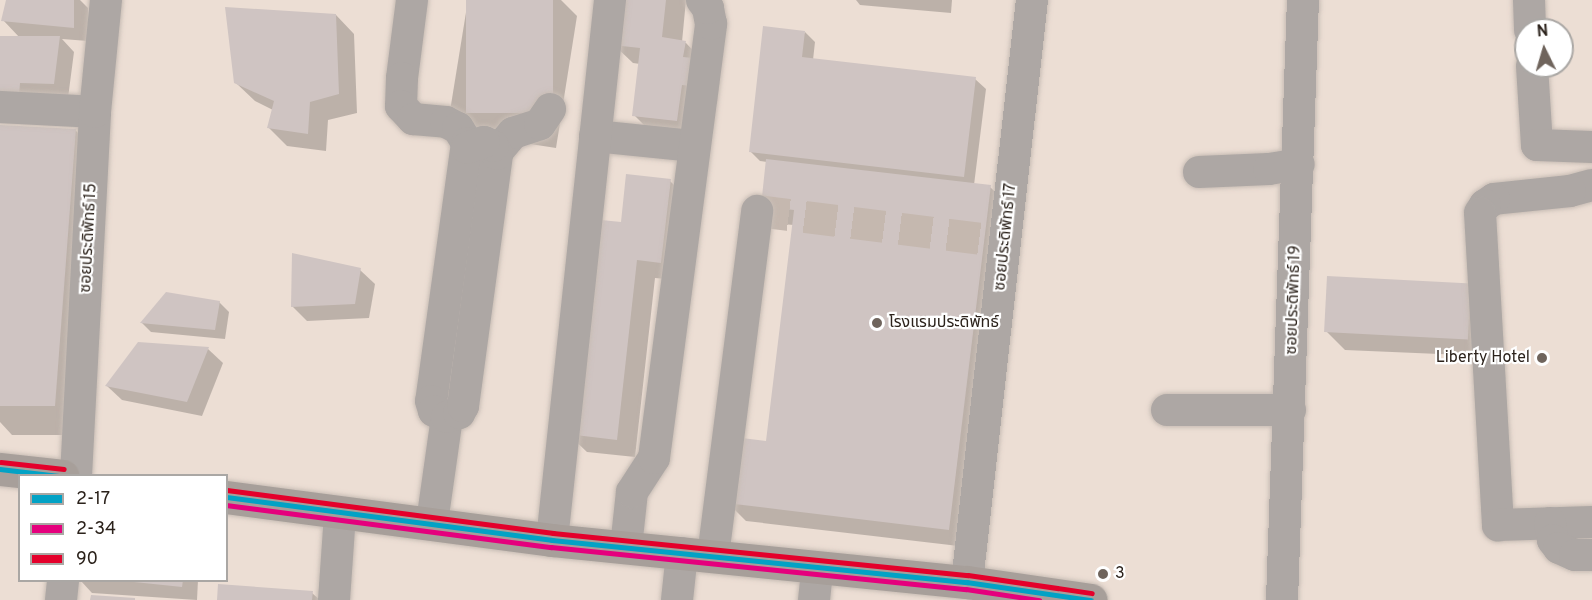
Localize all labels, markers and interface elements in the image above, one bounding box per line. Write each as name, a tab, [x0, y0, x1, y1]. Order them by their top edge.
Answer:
north arrow	[1514, 18, 1574, 78]
text: N	[1536, 22, 1549, 43]
street label: ซอยประดิพัทธ์ 17	[991, 182, 1021, 292]
street label: ซอยประดิพัทธ์ 15	[77, 183, 101, 293]
street label: ซอยประดิพัทธ์ 19	[1283, 245, 1305, 355]
place label: โรงแรมประดิพัทธ์	[889, 313, 999, 333]
marker: โรงแรมประดิพัทธ์	[870, 316, 884, 330]
place label: Liberty Hotel	[1436, 348, 1530, 368]
marker: Liberty Hotel	[1535, 351, 1549, 365]
legend	[18, 474, 228, 582]
text: 2-17	[76, 488, 110, 511]
text: 2-34	[76, 518, 116, 541]
text: 90	[76, 548, 98, 571]
place label: 3	[1115, 564, 1125, 584]
marker: 3	[1096, 567, 1110, 581]

